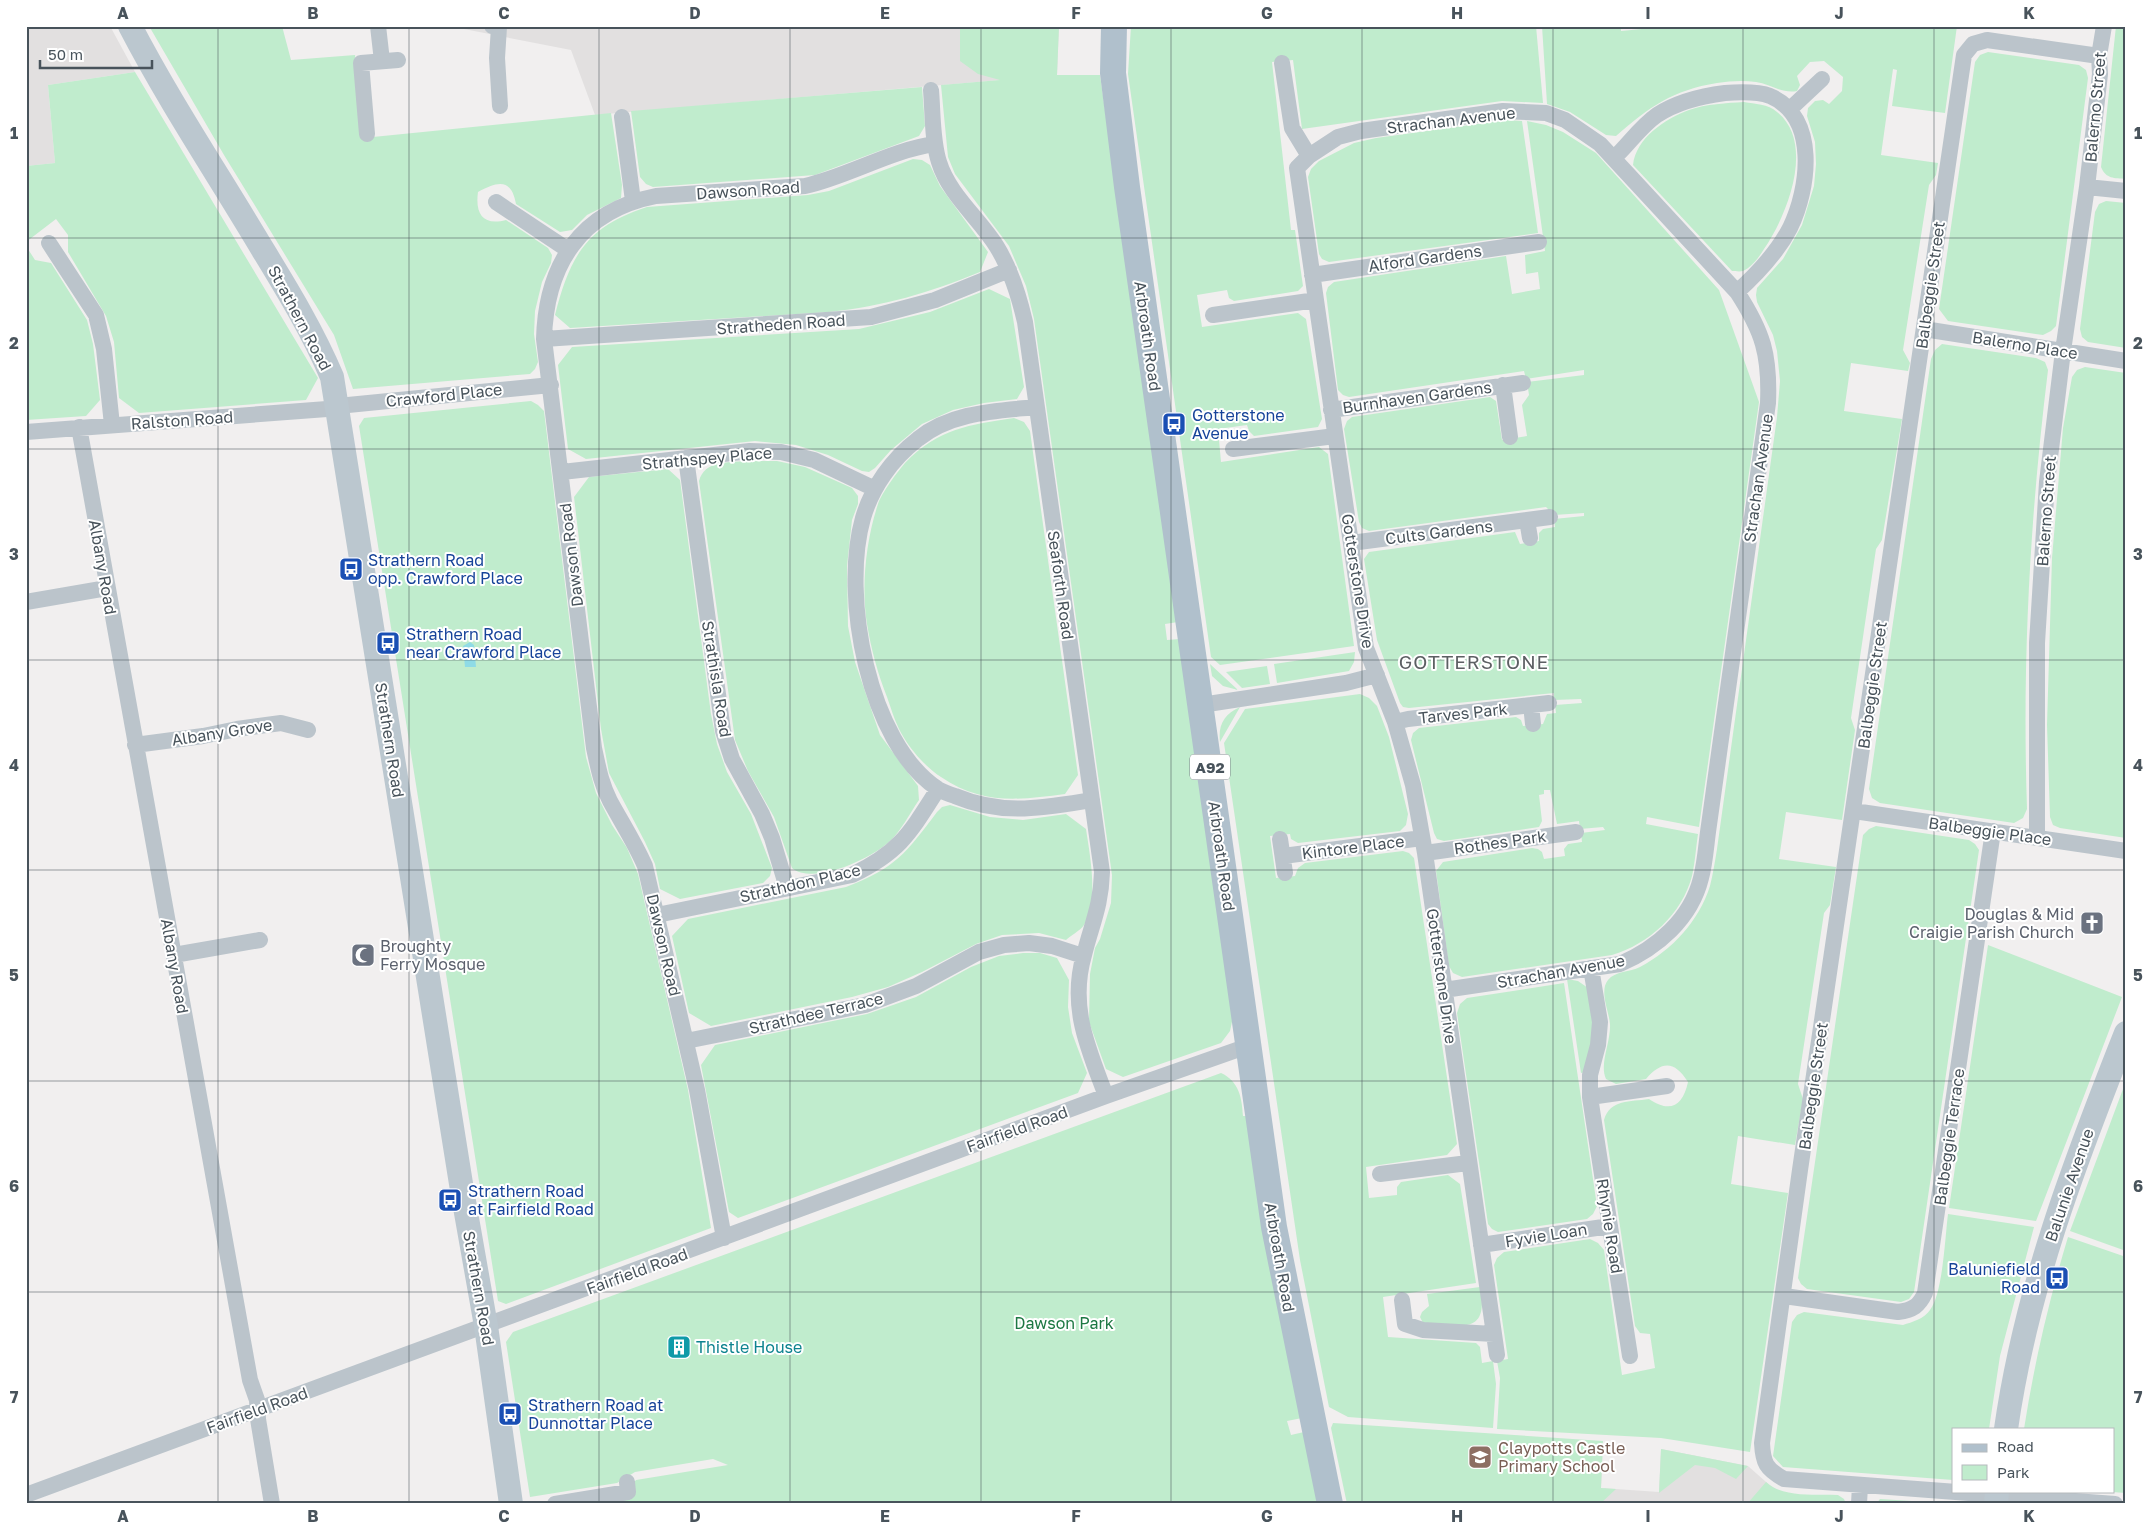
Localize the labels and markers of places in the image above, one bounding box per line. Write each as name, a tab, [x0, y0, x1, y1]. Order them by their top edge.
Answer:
place label: Gotterstone Avenue	[1192, 405, 1285, 443]
bus stop icon: Gotterstone Avenue	[1161, 411, 1187, 437]
place label: Strathern Road opp. Crawford Place	[368, 550, 523, 588]
bus stop icon: Strathern Road opp. Crawford Place	[338, 556, 364, 582]
place label: Strathern Road near Crawford Place	[406, 624, 561, 662]
bus stop icon: Strathern Road near Crawford Place	[375, 630, 401, 656]
place label: Douglas & Mid Craigie Parish Church	[1909, 904, 2074, 942]
church icon: Douglas & Mid Craigie Parish Church	[2079, 910, 2105, 936]
place label: Broughty Ferry Mosque	[380, 936, 485, 974]
mosque icon: Broughty Ferry Mosque	[350, 942, 376, 968]
place label: Strathern Road at Fairfield Road	[468, 1181, 594, 1219]
bus stop icon: Strathern Road at Fairfield Road	[437, 1187, 463, 1213]
place label: Baluniefield Road	[1948, 1259, 2040, 1297]
bus stop icon: Baluniefield Road	[2044, 1265, 2070, 1291]
building icon: Thistle House	[666, 1334, 692, 1360]
place label: Thistle House	[696, 1337, 802, 1357]
place label: Strathern Road at Dunnottar Place	[528, 1395, 663, 1433]
bus stop icon: Strathern Road at Dunnottar Place	[497, 1401, 523, 1427]
place label: Claypotts Castle Primary School	[1498, 1438, 1625, 1476]
school or university icon: Claypotts Castle Primary School	[1467, 1444, 1493, 1470]

